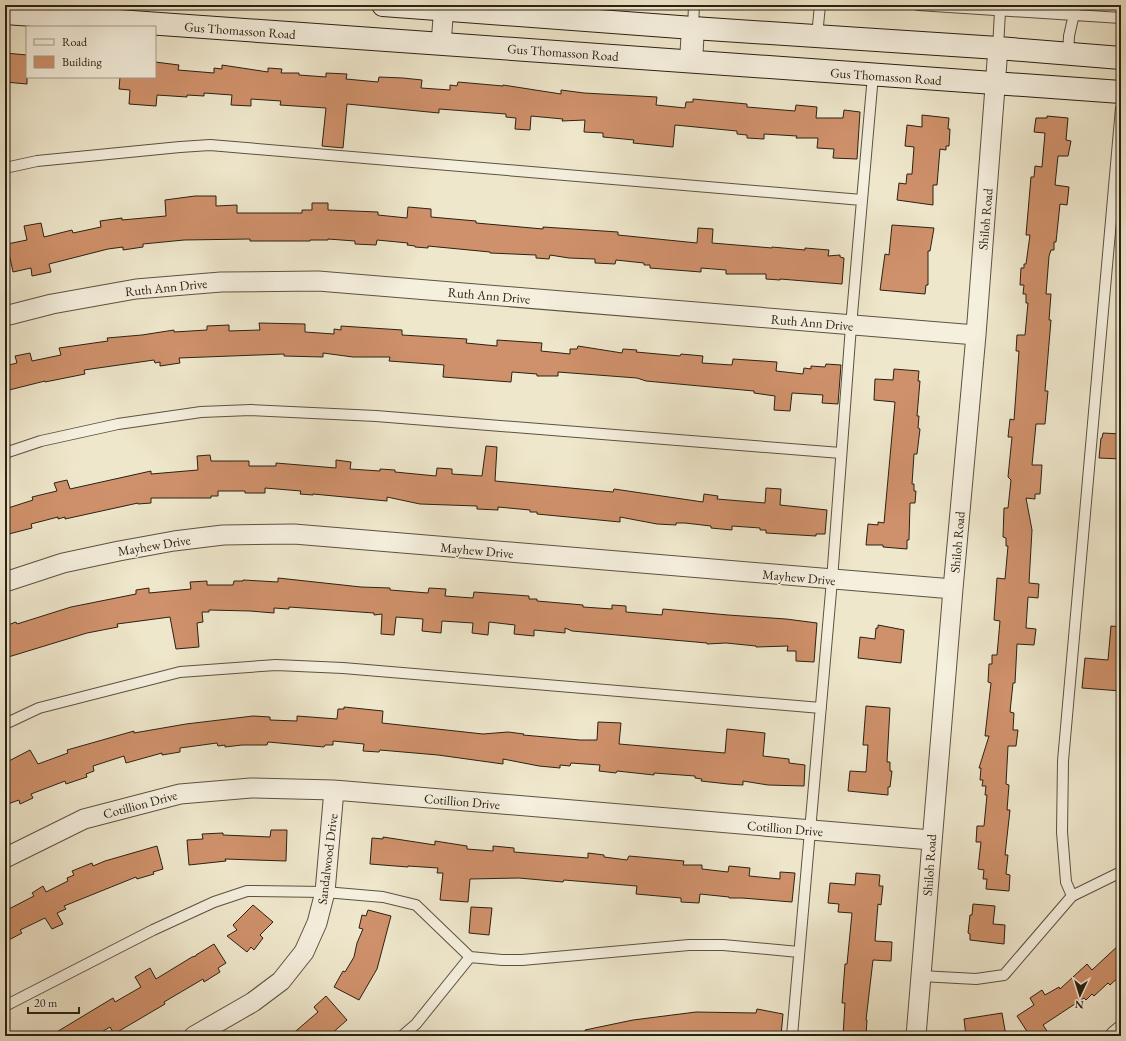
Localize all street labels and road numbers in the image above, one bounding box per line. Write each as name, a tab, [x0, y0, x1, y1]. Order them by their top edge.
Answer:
street label: Gus Thomasson Road	[184, 18, 297, 43]
street label: Gus Thomasson Road	[507, 40, 620, 65]
street label: Gus Thomasson Road	[830, 64, 943, 89]
street label: Shiloh Road	[974, 187, 997, 251]
street label: Ruth Ann Drive	[124, 275, 208, 300]
street label: Ruth Ann Drive	[447, 283, 531, 308]
street label: Ruth Ann Drive	[770, 310, 854, 335]
street label: Shiloh Road	[946, 510, 969, 574]
street label: Mayhew Drive	[117, 531, 192, 560]
street label: Mayhew Drive	[440, 539, 514, 562]
street label: Mayhew Drive	[762, 566, 836, 589]
street label: Cotillion Drive	[101, 786, 179, 823]
street label: Cotillion Drive	[423, 790, 501, 813]
street label: Sandalwood Drive	[313, 813, 342, 905]
street label: Cotillion Drive	[746, 817, 824, 840]
street label: Shiloh Road	[919, 833, 940, 896]

